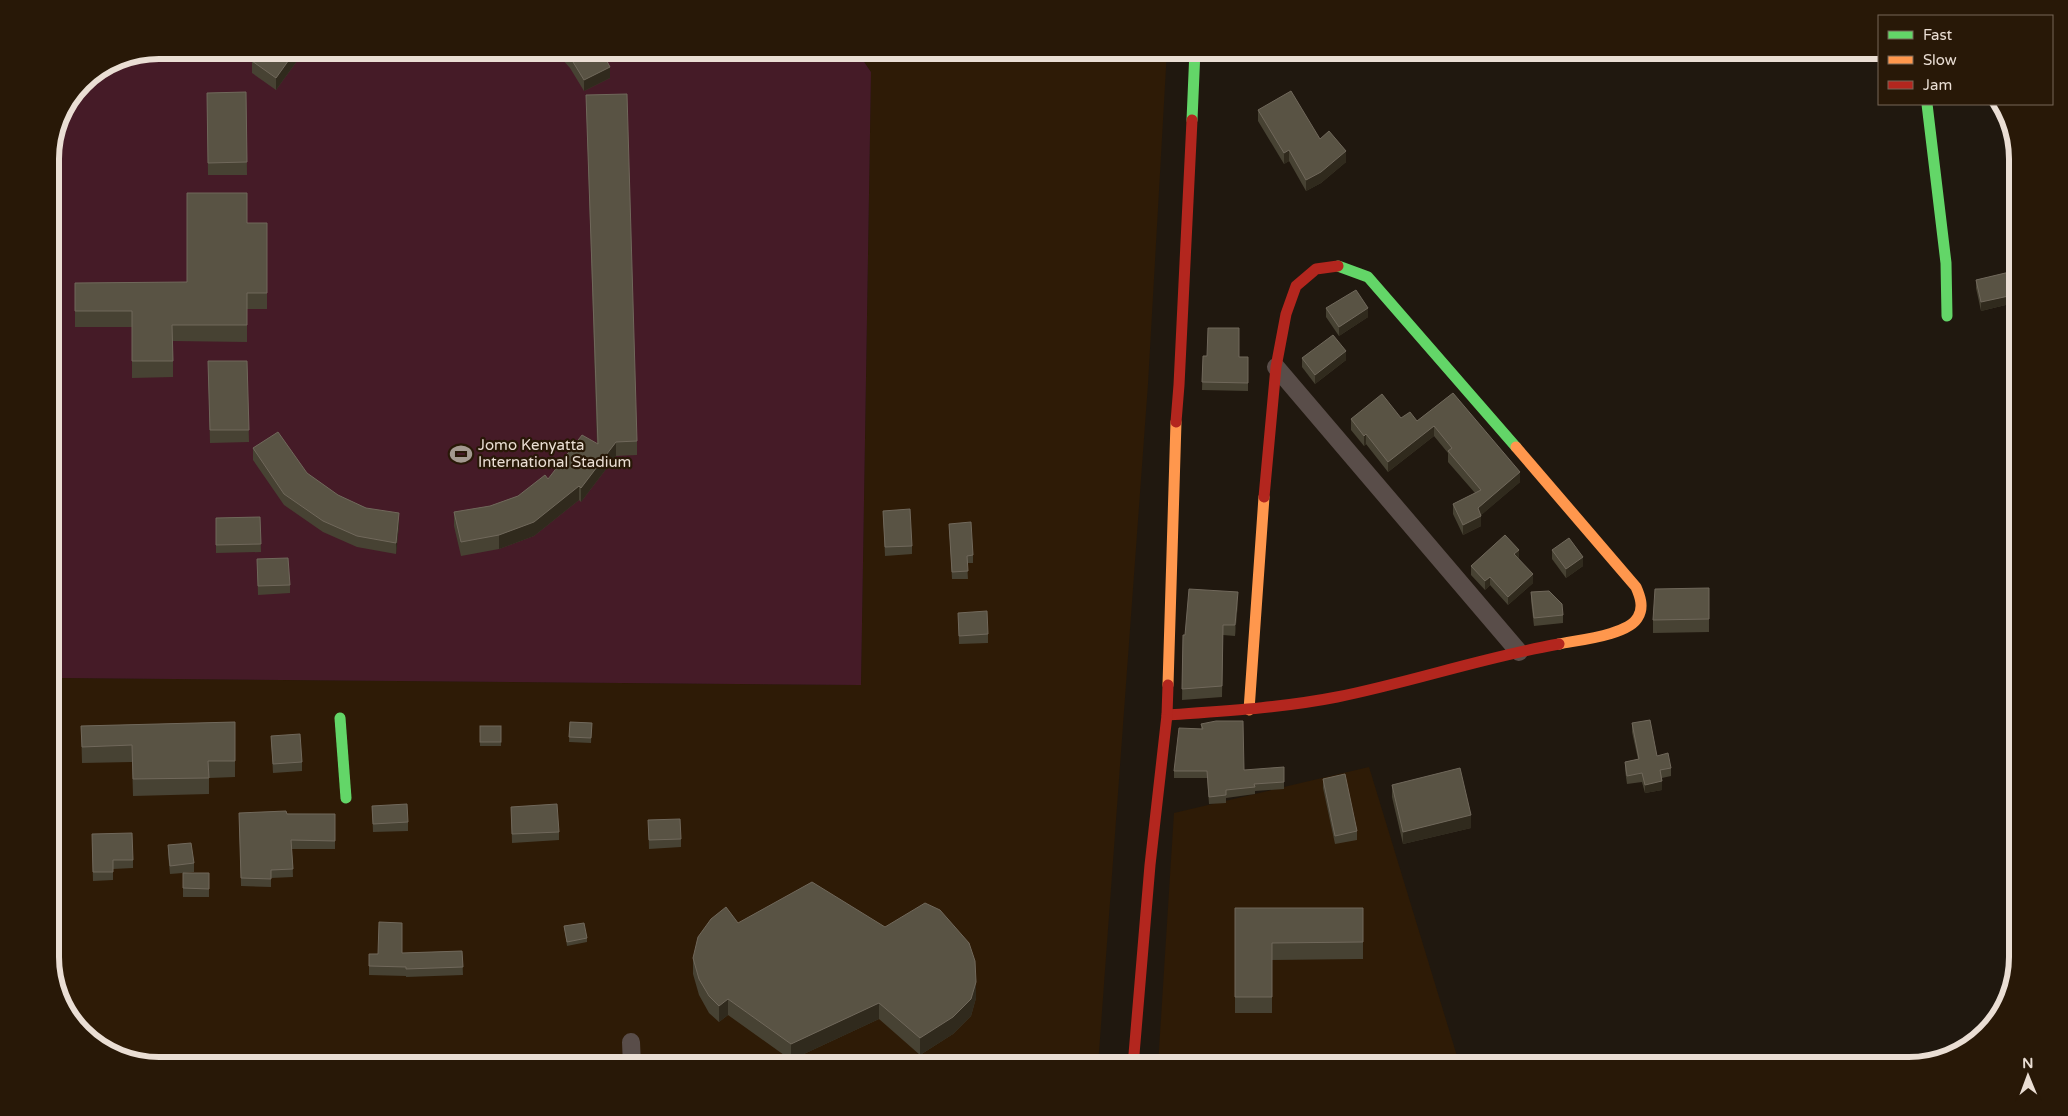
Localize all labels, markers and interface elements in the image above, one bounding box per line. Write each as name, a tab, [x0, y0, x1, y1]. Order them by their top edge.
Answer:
legend	[1878, 15, 2053, 105]
text: Fast	[1923, 26, 1953, 44]
text: Slow	[1923, 51, 1957, 69]
text: Jam	[1923, 76, 1952, 94]
place label: Jomo Kenyatta International Stadium	[478, 436, 631, 471]
sports icon: Jomo Kenyatta International Stadium	[448, 441, 474, 467]
north arrow	[2003, 1051, 2053, 1101]
text: N	[2022, 1055, 2034, 1072]

